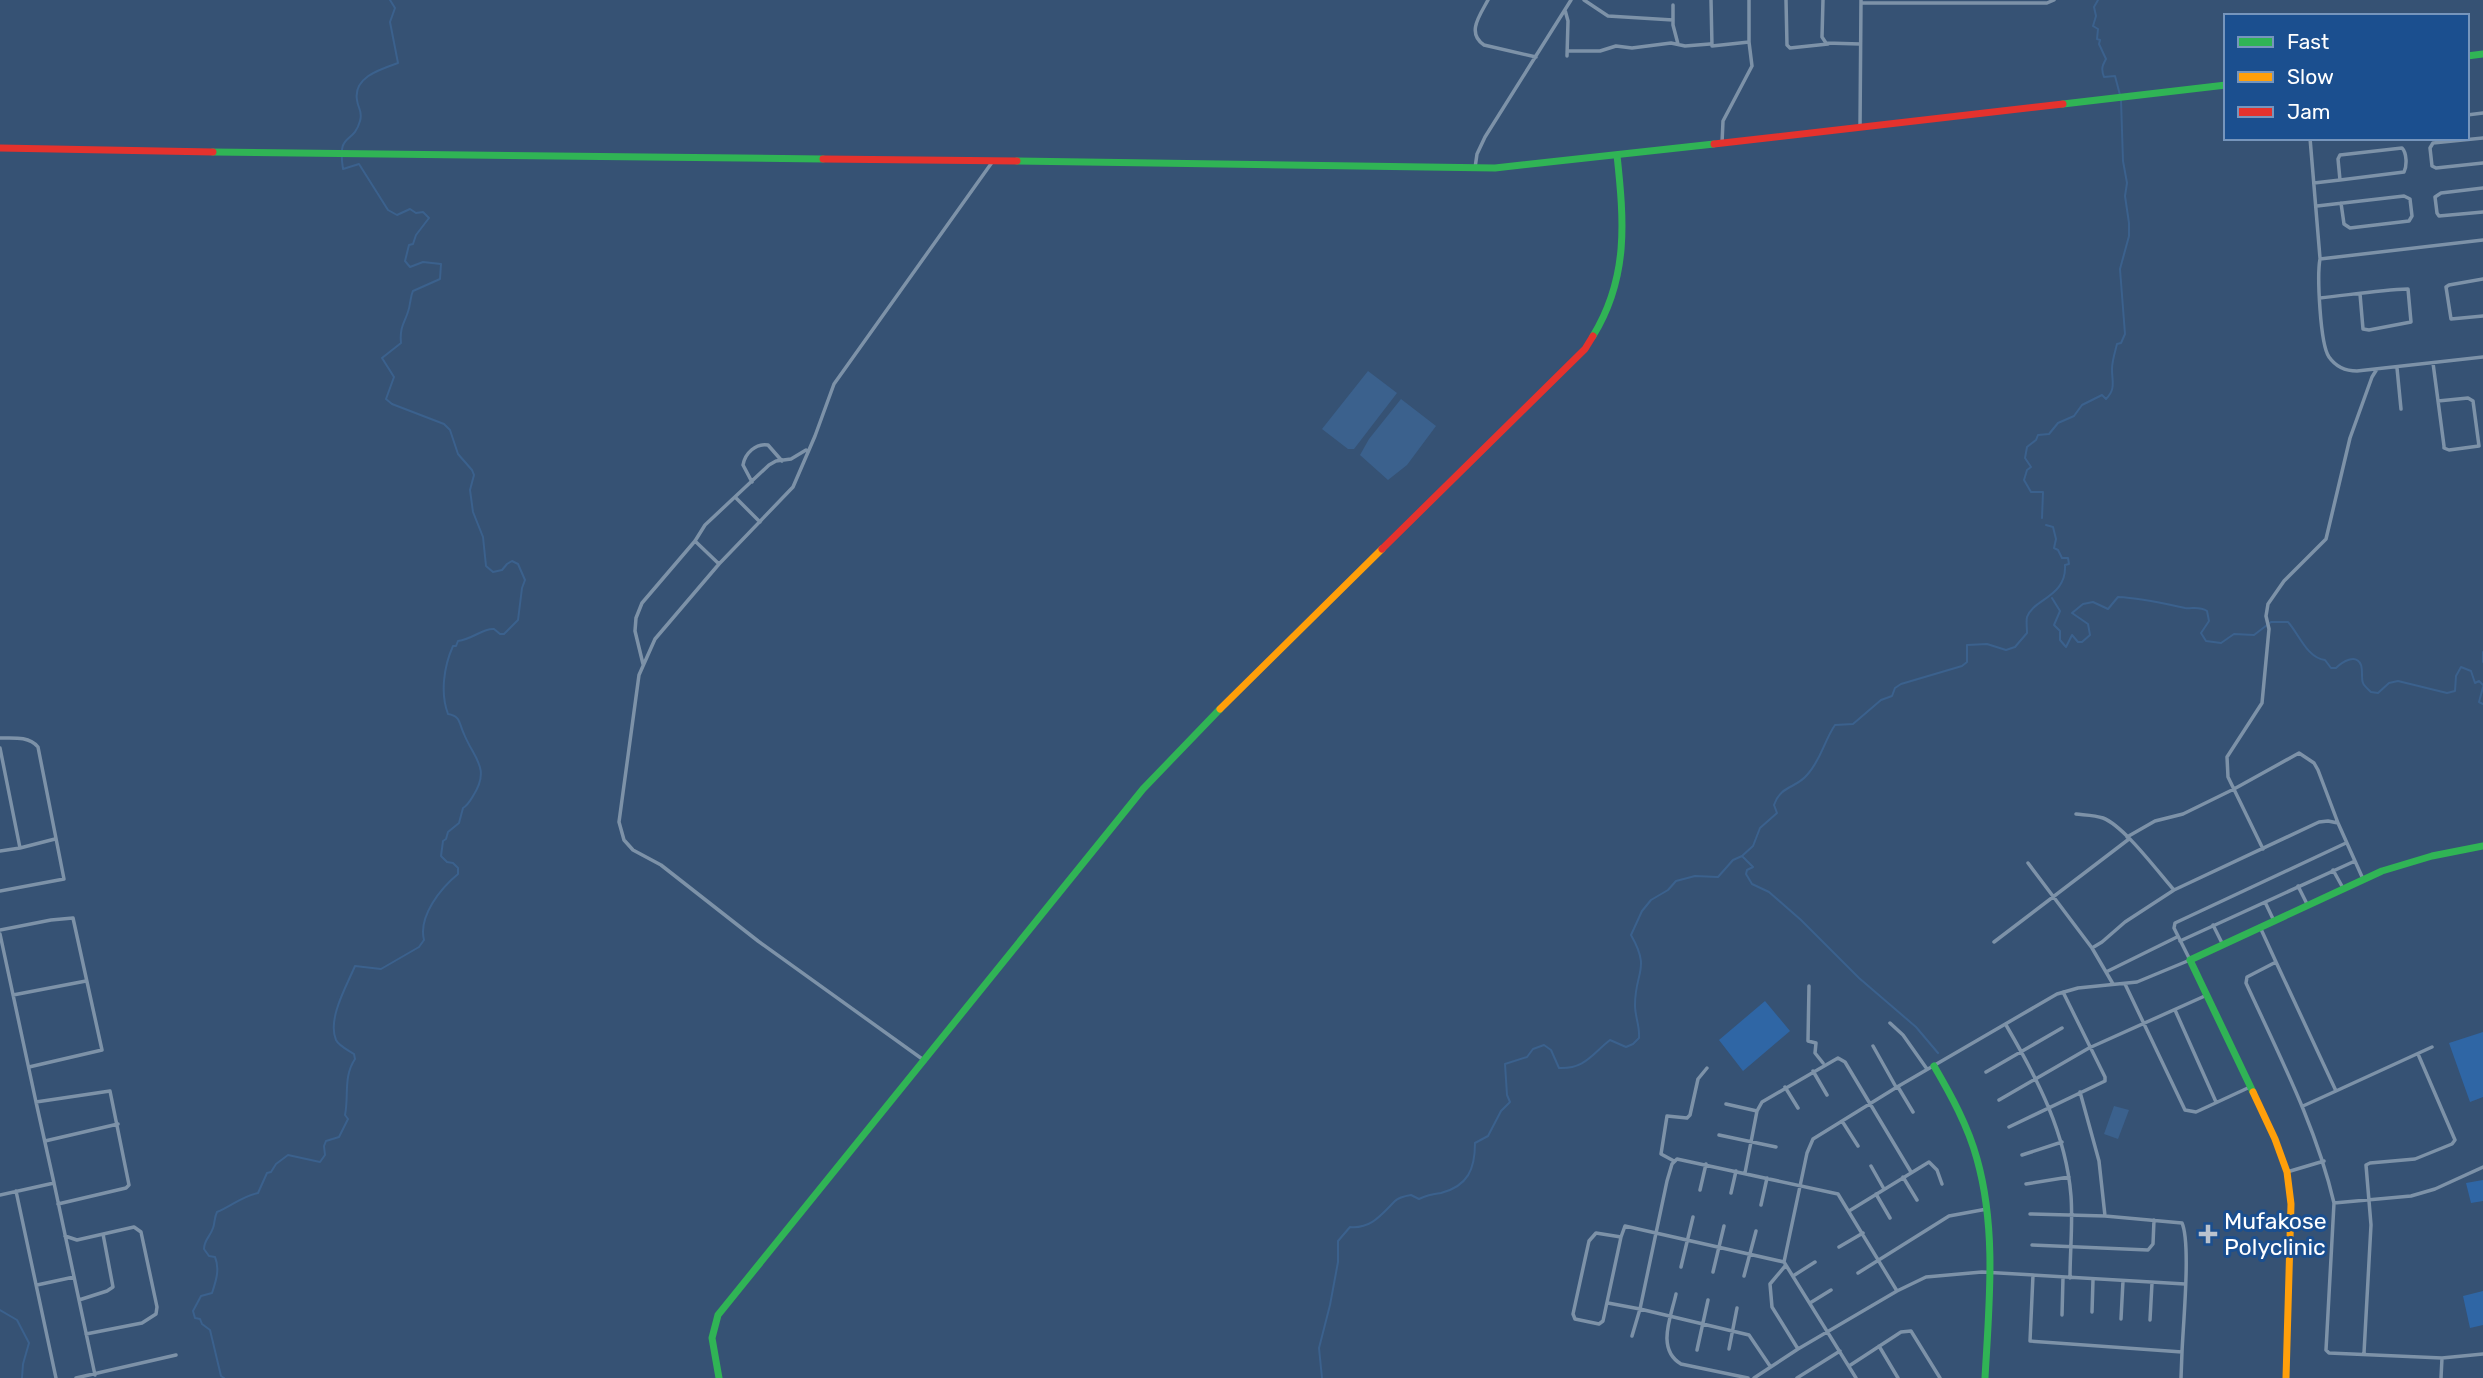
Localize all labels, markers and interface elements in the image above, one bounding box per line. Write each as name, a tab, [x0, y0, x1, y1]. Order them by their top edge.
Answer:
legend	[2224, 14, 2469, 140]
text: Fast	[2287, 29, 2329, 54]
text: Slow	[2287, 64, 2334, 89]
text: Jam	[2287, 99, 2331, 124]
place label: Mufakose Polyclinic	[2224, 1207, 2327, 1261]
marker: Mufakose Polyclinic	[2198, 1224, 2218, 1244]

